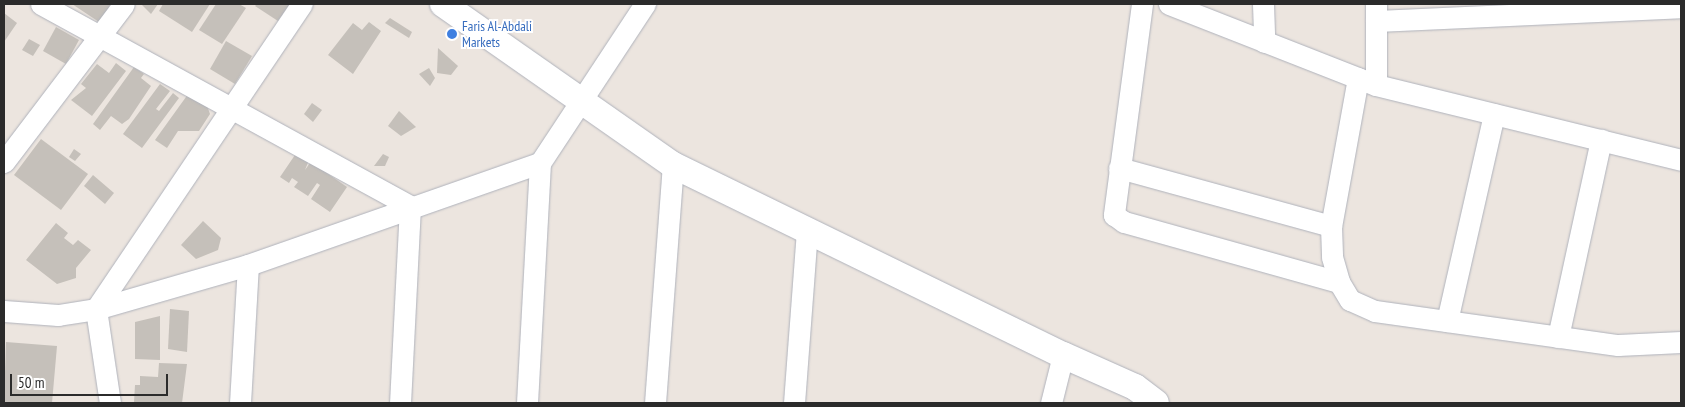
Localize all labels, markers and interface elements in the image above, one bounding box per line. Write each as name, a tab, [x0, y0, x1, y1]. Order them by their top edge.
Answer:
place label: Faris Al-Abdali Markets	[462, 18, 532, 50]
marker: Faris Al-Abdali Markets	[446, 28, 458, 40]
scale bar	[12, 364, 170, 396]
text: 50 m	[18, 373, 44, 392]

